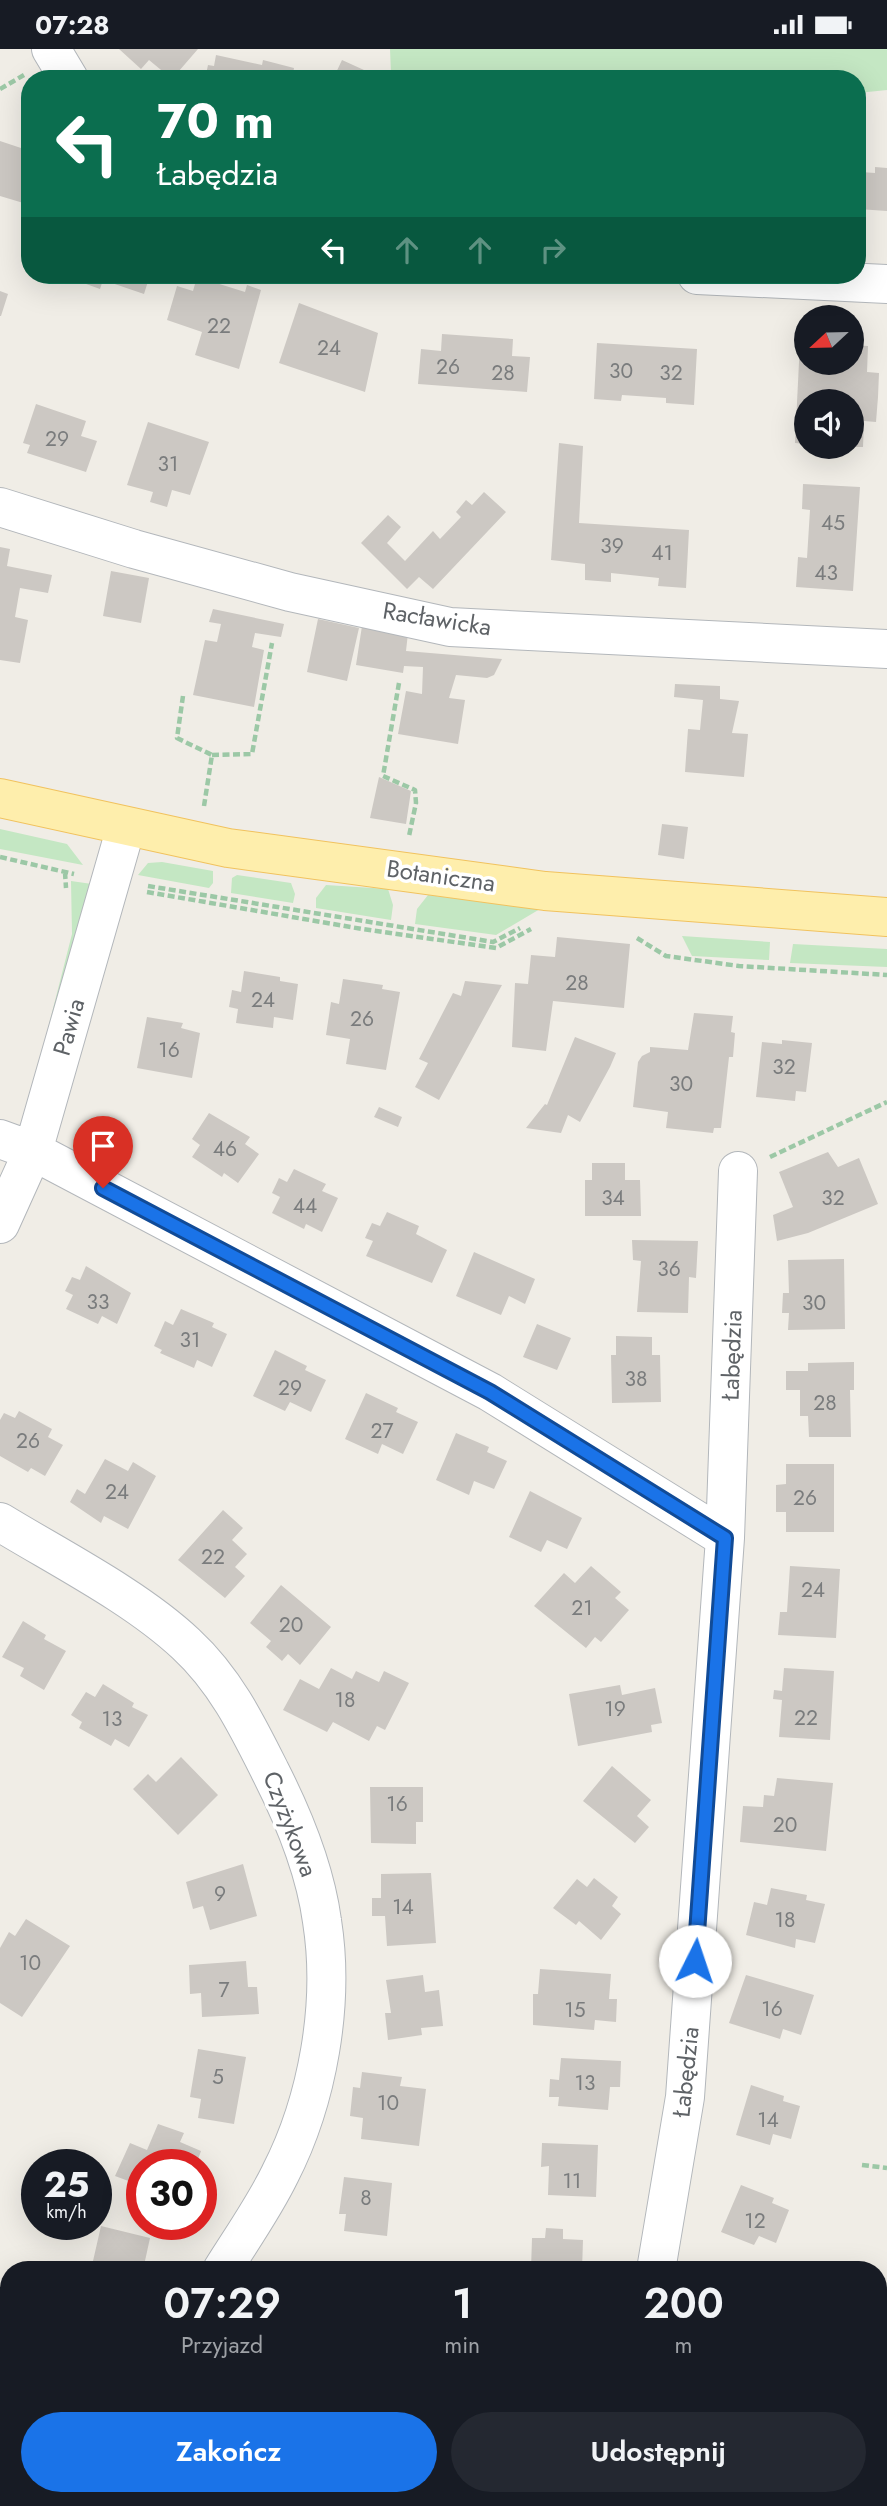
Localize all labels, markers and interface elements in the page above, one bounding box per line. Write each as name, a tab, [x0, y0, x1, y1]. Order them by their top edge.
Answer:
text: 07:28	[35, 6, 110, 44]
text: 70 m	[157, 86, 274, 156]
icon: left	[42, 98, 133, 189]
text: Łabędzia	[157, 151, 278, 197]
icon: left	[315, 231, 353, 269]
icon: ahead	[388, 231, 426, 269]
icon: ahead	[461, 231, 499, 269]
icon: right	[534, 231, 572, 269]
north arrow	[794, 305, 864, 375]
map controls	[794, 305, 864, 459]
house number: 22	[207, 311, 231, 341]
house number: 24	[317, 333, 341, 363]
house number: 26	[436, 352, 460, 382]
house number: 30	[609, 356, 633, 386]
house number: 28	[491, 358, 515, 388]
house number: 32	[659, 358, 683, 388]
button: sound	[794, 389, 864, 459]
house number: 29	[45, 424, 69, 454]
house number: 31	[158, 449, 178, 479]
house number: 45	[821, 508, 845, 538]
house number: 39	[600, 531, 624, 561]
house number: 41	[651, 538, 673, 568]
house number: 43	[814, 558, 838, 588]
street label: Racławicka	[380, 593, 494, 644]
street label: Botaniczna	[385, 851, 498, 900]
house number: 28	[565, 968, 589, 998]
house number: 24	[251, 985, 275, 1015]
street label: Pawia	[44, 994, 93, 1060]
house number: 26	[350, 1004, 374, 1034]
house number: 16	[158, 1035, 180, 1065]
house number: 32	[772, 1052, 796, 1082]
house number: 30	[669, 1069, 693, 1099]
pin	[73, 1116, 133, 1188]
icon: arrive	[84, 1127, 122, 1165]
house number: 46	[213, 1134, 237, 1164]
house number: 34	[601, 1183, 625, 1213]
house number: 32	[821, 1183, 845, 1213]
house number: 44	[293, 1191, 317, 1221]
house number: 36	[657, 1254, 681, 1284]
house number: 33	[87, 1287, 109, 1317]
house number: 30	[802, 1288, 826, 1318]
street label: Łabędzia	[712, 1309, 751, 1402]
house number: 31	[180, 1325, 200, 1355]
house number: 38	[625, 1364, 647, 1394]
house number: 29	[278, 1373, 302, 1403]
house number: 28	[813, 1388, 837, 1418]
house number: 27	[371, 1416, 393, 1446]
house number: 26	[16, 1426, 40, 1456]
house number: 24	[105, 1477, 129, 1507]
house number: 26	[793, 1483, 817, 1513]
house number: 22	[201, 1542, 225, 1572]
house number: 24	[801, 1575, 825, 1605]
house number: 21	[571, 1593, 593, 1623]
house number: 20	[279, 1610, 303, 1640]
house number: 18	[335, 1685, 355, 1715]
house number: 19	[604, 1694, 626, 1724]
house number: 22	[794, 1703, 818, 1733]
house number: 13	[102, 1704, 122, 1734]
street label: Czyżykowa	[254, 1766, 327, 1882]
house number: 16	[386, 1789, 408, 1819]
house number: 20	[773, 1810, 797, 1840]
house number: 9	[214, 1879, 226, 1909]
house number: 14	[392, 1892, 414, 1922]
house number: 18	[775, 1905, 795, 1935]
position arrow	[658, 1924, 732, 1998]
house number: 10	[19, 1948, 41, 1978]
house number: 7	[218, 1975, 230, 2005]
house number: 16	[761, 1994, 783, 2024]
house number: 15	[564, 1995, 586, 2025]
street label: Łabędzia	[663, 2025, 708, 2120]
house number: 5	[212, 2062, 224, 2092]
house number: 13	[575, 2068, 595, 2098]
house number: 10	[377, 2088, 399, 2118]
house number: 14	[757, 2105, 779, 2135]
speed limit sign: 30	[126, 2149, 217, 2240]
text: 25	[44, 2160, 89, 2210]
house number: 11	[563, 2166, 581, 2196]
house number: 8	[360, 2183, 372, 2213]
text: km/h	[46, 2199, 87, 2225]
house number: 12	[744, 2206, 766, 2236]
text: 07:29	[163, 2273, 281, 2334]
text: 1	[452, 2273, 473, 2334]
text: 200	[643, 2273, 724, 2334]
text: Przyjazd	[181, 2328, 263, 2362]
text: min	[444, 2328, 480, 2362]
text: m	[675, 2328, 693, 2362]
button: Zakończ	[21, 2412, 437, 2492]
button: Udostępnij	[451, 2412, 866, 2492]

